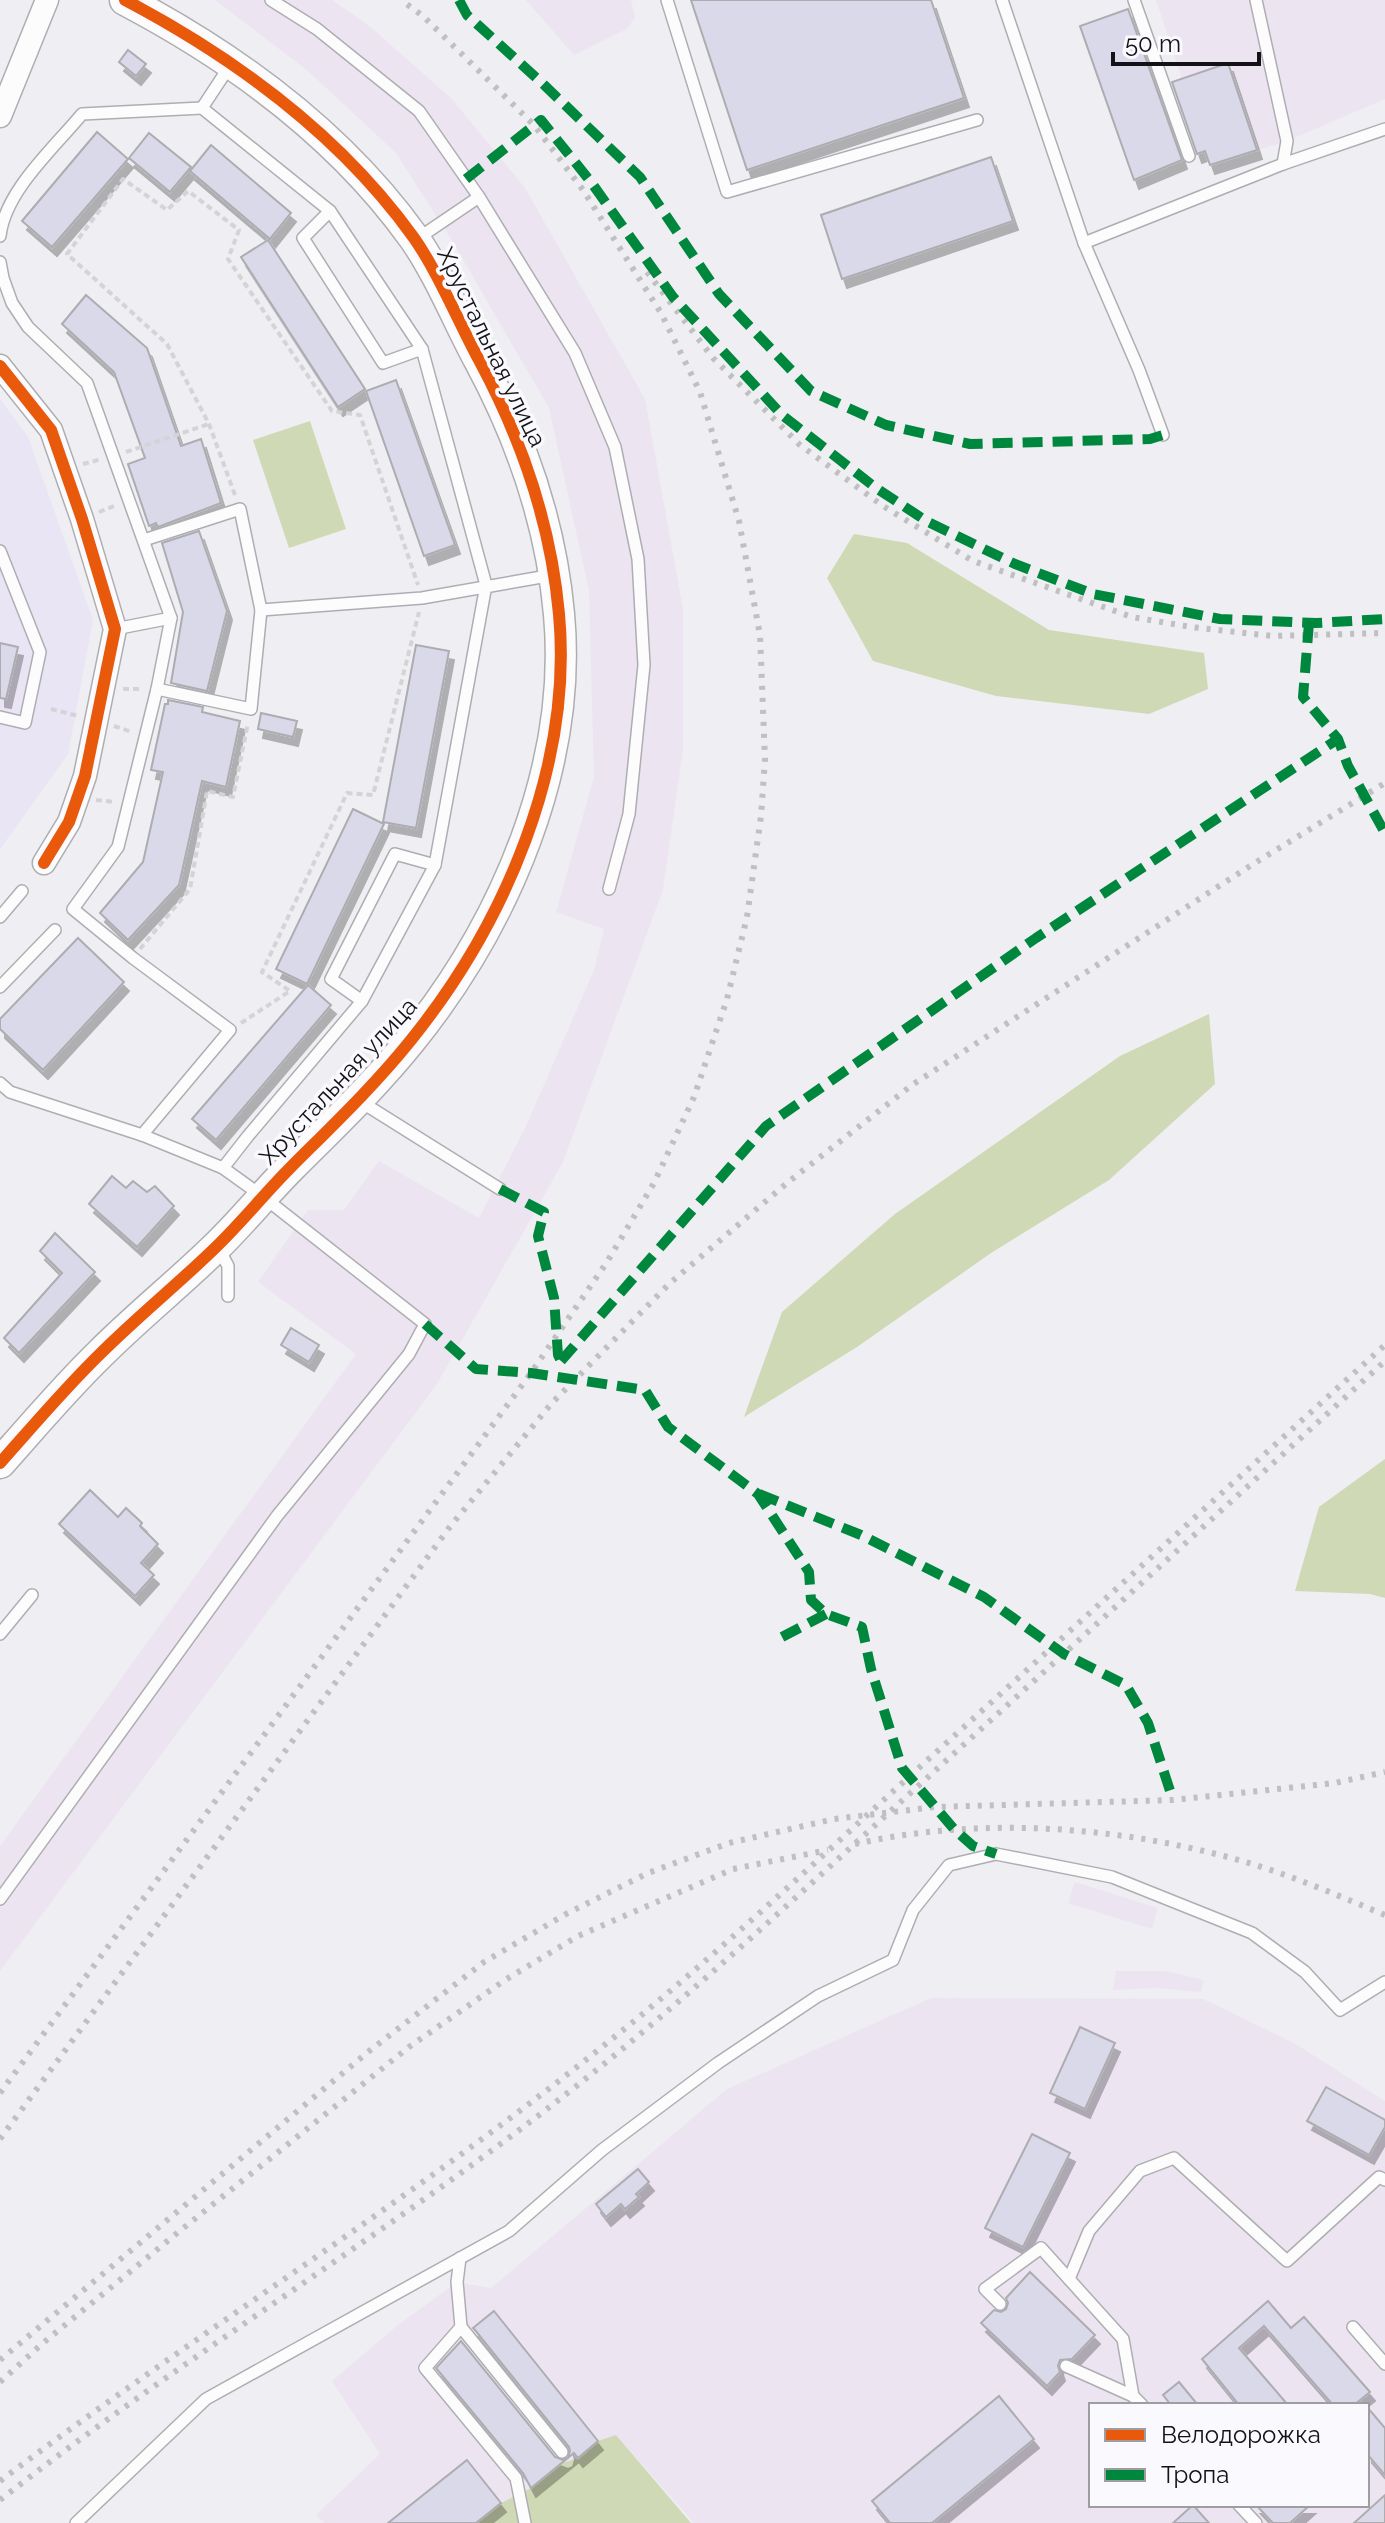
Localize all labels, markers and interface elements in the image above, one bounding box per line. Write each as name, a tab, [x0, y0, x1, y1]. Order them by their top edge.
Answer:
scale bar	[1113, 16, 1259, 66]
text: 50 m	[1125, 29, 1181, 58]
street label: Хрустальная улица	[431, 243, 553, 451]
street label: Хрустальная улица	[253, 991, 423, 1171]
legend	[1089, 2403, 1369, 2507]
text: Велодорожка	[1161, 2420, 1321, 2449]
text: Тропа	[1161, 2460, 1229, 2489]

